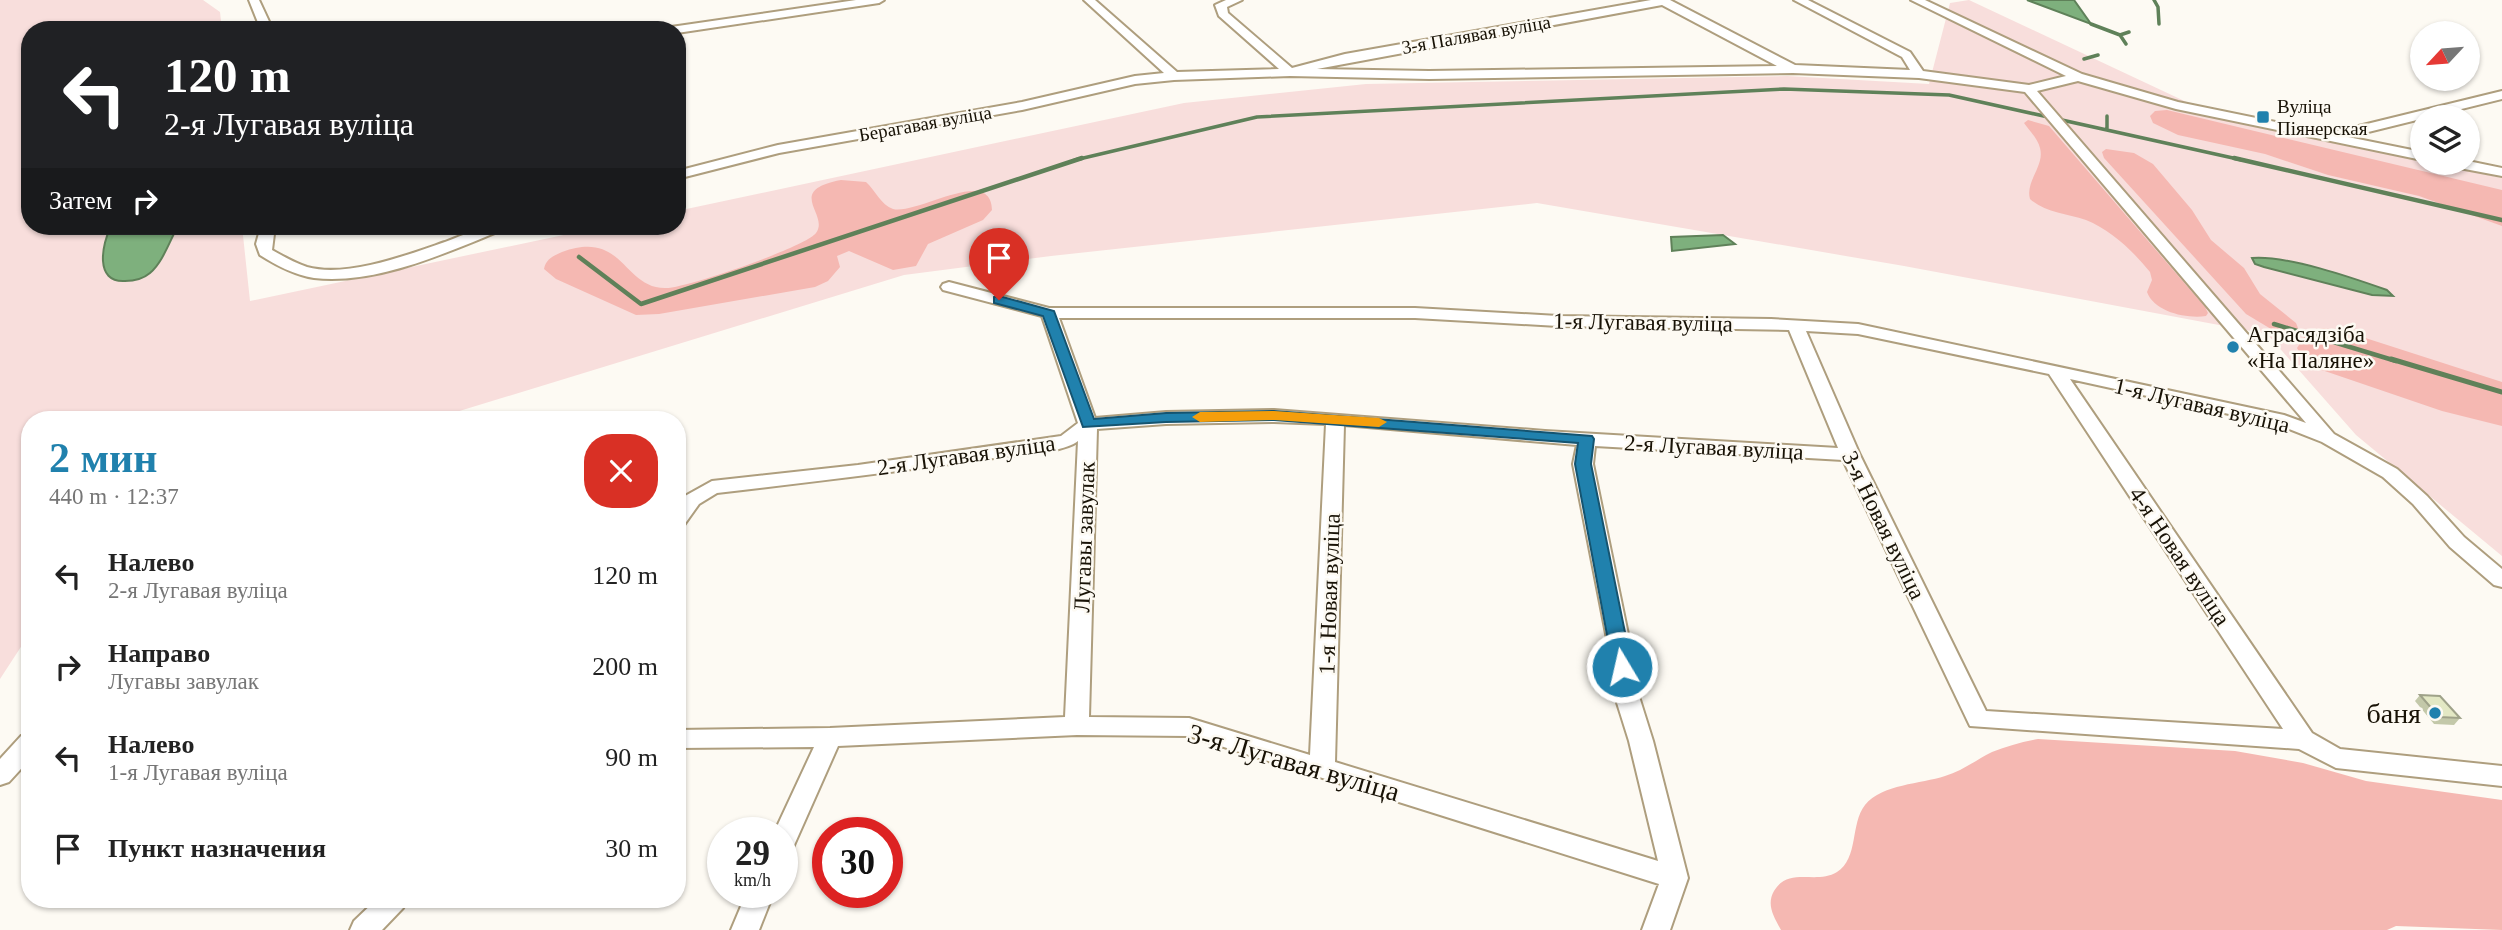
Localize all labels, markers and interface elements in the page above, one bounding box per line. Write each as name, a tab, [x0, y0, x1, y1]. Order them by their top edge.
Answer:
street label: 3-я Палявая вуліца	[1400, 11, 1553, 58]
north arrow	[2410, 21, 2480, 91]
map controls	[2410, 21, 2480, 175]
text: 120 m	[164, 48, 291, 103]
icon: left	[49, 49, 140, 140]
place label: Вуліца Піянерская	[2277, 96, 2368, 139]
street label: Берагавая вуліца	[857, 101, 994, 146]
button: layers	[2410, 105, 2480, 175]
text: 2-я Лугавая вуліца	[164, 106, 414, 142]
marker: Вуліца Піянерская	[2255, 109, 2271, 125]
icon: right	[126, 182, 164, 220]
text: Затем	[49, 186, 112, 215]
pin	[969, 228, 1029, 300]
icon: arrive	[980, 239, 1018, 277]
street label: 1-я Лугавая вуліца	[1553, 308, 1733, 337]
place label: Аграсядзіба «На Паляне»	[2247, 322, 2374, 373]
marker: Аграсядзіба «На Паляне»	[2225, 339, 2241, 355]
street label: 1-я Лугавая вуліца	[2112, 373, 2292, 438]
street label: 2-я Лугавая вуліца	[1624, 430, 1804, 465]
street label: 2-я Лугавая вуліца	[875, 431, 1057, 480]
button: close	[584, 434, 658, 508]
text: 2 мин	[49, 435, 158, 481]
street label: 3-я Новая вуліца	[1837, 447, 1930, 603]
street label: Лугавы завулак	[1069, 460, 1100, 613]
street label: 4-я Новая вуліца	[2124, 482, 2235, 630]
text: 440 m · 12:37	[49, 484, 179, 509]
street label: 1-я Новая вуліца	[1314, 513, 1345, 675]
text: Налево	[108, 548, 194, 577]
icon: left	[49, 557, 87, 595]
text: 120 m	[592, 561, 658, 590]
text: 2-я Лугавая вуліца	[108, 578, 288, 603]
position arrow	[1585, 630, 1659, 704]
text: Направо	[108, 639, 210, 668]
icon: right	[49, 648, 87, 686]
text: 200 m	[592, 652, 658, 681]
text: Лугавы завулак	[108, 669, 259, 694]
place label: баня	[2366, 698, 2421, 729]
marker: баня	[2427, 705, 2443, 721]
street label: 3-я Лугавая вуліца	[1184, 717, 1404, 808]
text: Налево	[108, 730, 194, 759]
icon: left	[49, 739, 87, 777]
text: 90 m	[605, 743, 658, 772]
text: 1-я Лугавая вуліца	[108, 760, 288, 785]
speed limit sign: 30	[812, 817, 903, 908]
icon: arrive	[49, 830, 87, 868]
text: Пункт назначения	[108, 834, 326, 863]
text: 30 m	[605, 834, 658, 863]
text: 29	[735, 834, 770, 873]
text: km/h	[734, 870, 771, 890]

